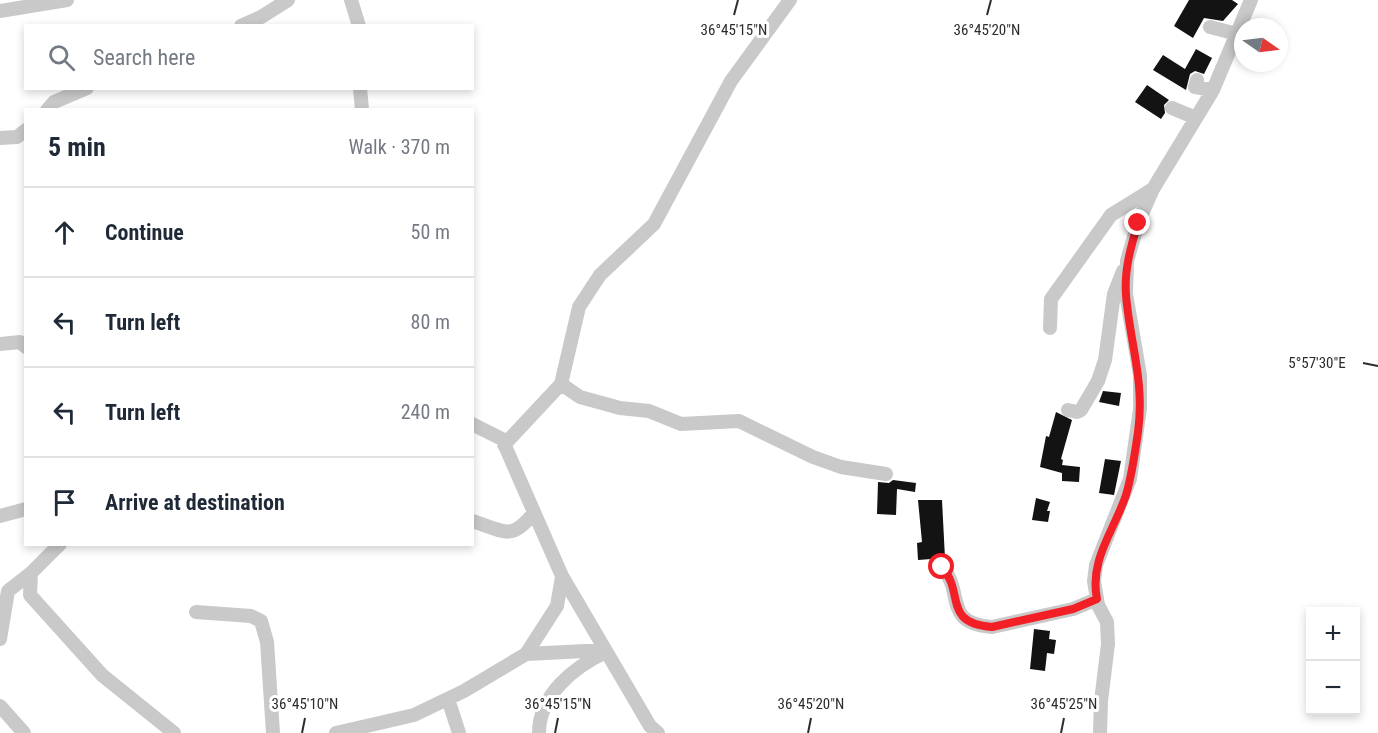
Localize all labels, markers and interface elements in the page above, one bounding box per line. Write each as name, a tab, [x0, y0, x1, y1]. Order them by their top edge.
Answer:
north arrow	[1234, 18, 1288, 72]
text: 36°45'15"N	[701, 21, 767, 39]
text: 36°45'20"N	[954, 21, 1020, 39]
search box	[24, 24, 474, 90]
icon: search	[45, 41, 78, 74]
text: Search here	[93, 45, 195, 70]
text: 5 min	[48, 132, 106, 162]
text: Walk · 370 m	[349, 135, 450, 159]
route end	[1124, 209, 1150, 235]
icon: ahead	[48, 216, 81, 249]
text: Continue	[105, 220, 184, 245]
text: 50 m	[411, 220, 450, 244]
icon: left	[48, 306, 81, 339]
text: Turn left	[105, 310, 180, 335]
text: 80 m	[411, 310, 450, 334]
text: 5°57'30"E	[1288, 354, 1346, 372]
icon: left	[48, 396, 81, 429]
text: Turn left	[105, 400, 180, 425]
text: 240 m	[401, 400, 450, 424]
icon: arrive	[48, 486, 81, 519]
text: Arrive at destination	[105, 490, 285, 515]
route start	[928, 553, 954, 579]
map controls	[1306, 607, 1360, 715]
button: +	[1306, 607, 1360, 661]
button: −	[1306, 661, 1360, 715]
text: 36°45'10"N	[272, 695, 338, 713]
text: 36°45'15"N	[525, 695, 591, 713]
text: 36°45'20"N	[778, 695, 844, 713]
text: 36°45'25"N	[1031, 695, 1097, 713]

